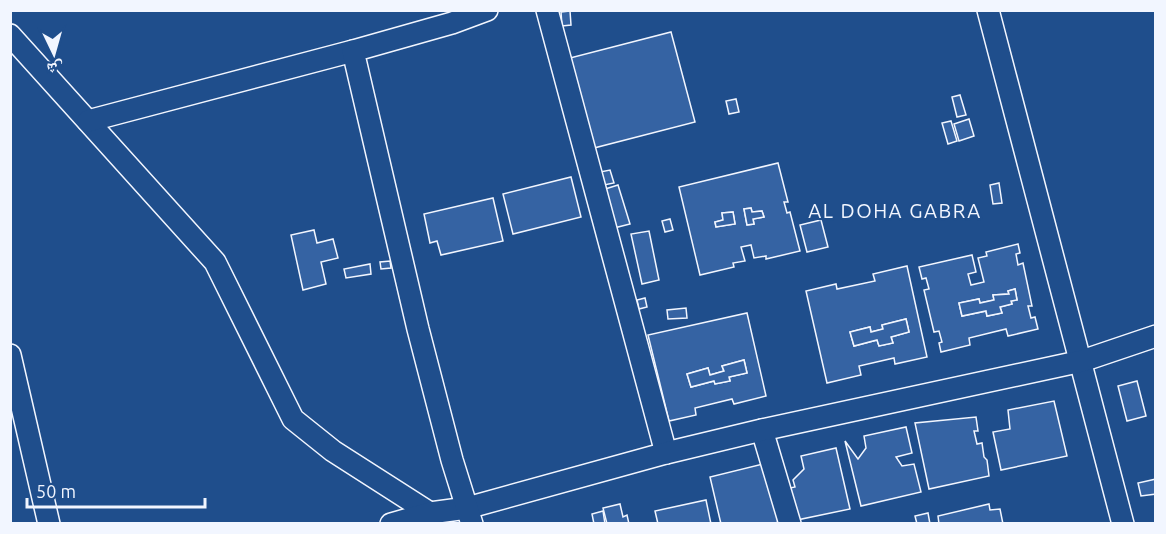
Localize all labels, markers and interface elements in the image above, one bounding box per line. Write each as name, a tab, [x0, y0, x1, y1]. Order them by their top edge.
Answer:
north arrow	[24, 24, 84, 84]
text: ش	[46, 58, 65, 79]
district label: AL DOHA GABRA	[808, 199, 982, 222]
scale bar	[27, 471, 206, 509]
text: 50 m	[36, 481, 76, 501]

